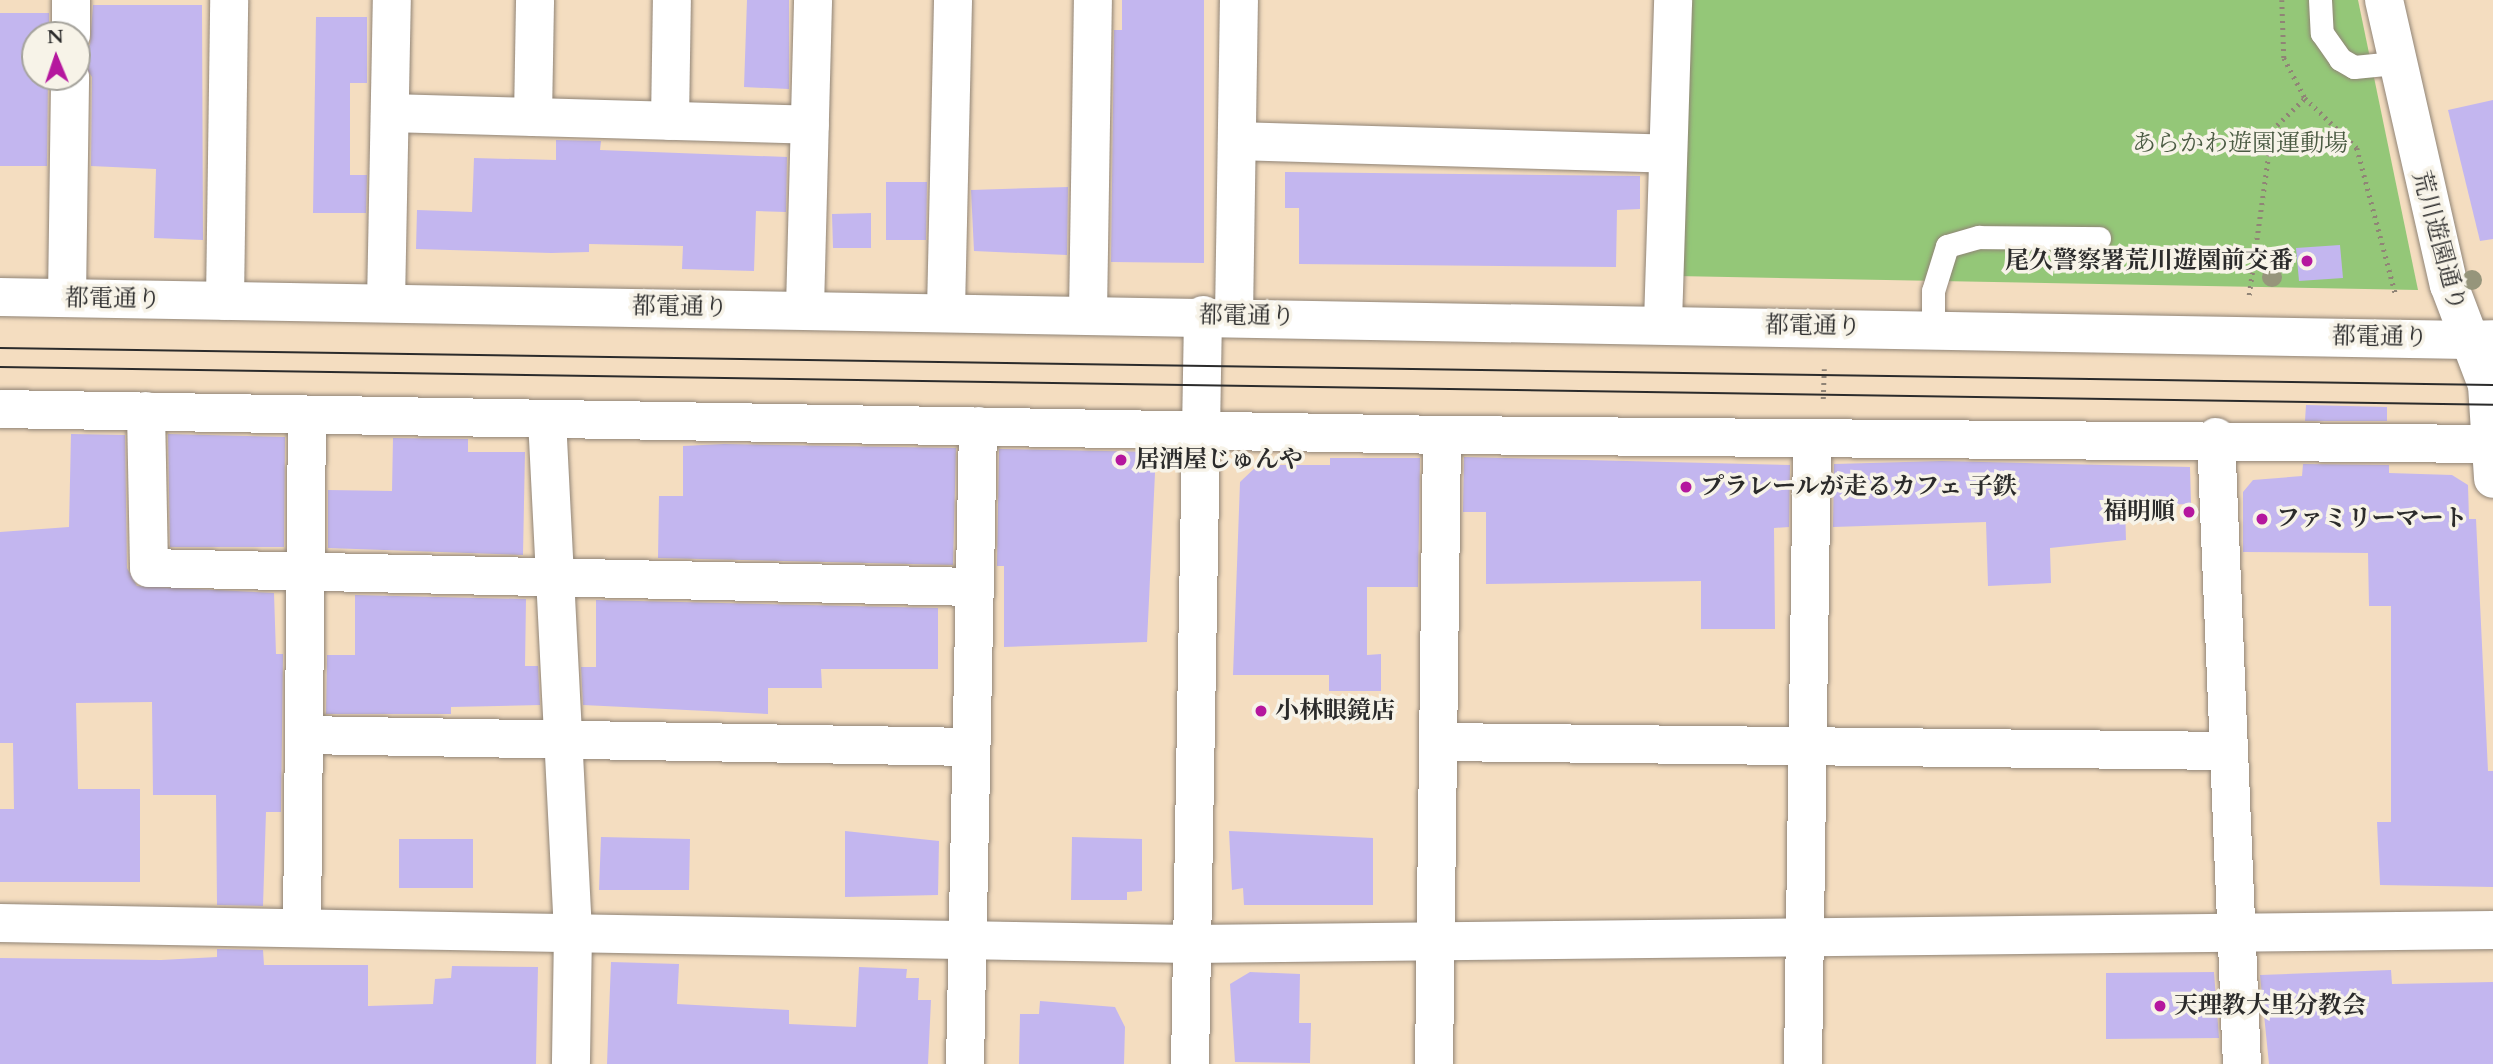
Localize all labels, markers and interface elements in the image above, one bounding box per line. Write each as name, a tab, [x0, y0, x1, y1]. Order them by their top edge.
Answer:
north arrow	[21, 21, 91, 91]
text: N	[47, 24, 64, 50]
park label: あらかわ遊園運動場	[2132, 130, 2348, 158]
street label: 荒川遊園通り	[2406, 168, 2472, 314]
place label: 尾久警察署荒川遊園前交番	[2005, 247, 2293, 275]
marker: 尾久警察署荒川遊園前交番	[2299, 253, 2315, 269]
street label: 都電通り	[65, 284, 161, 314]
street label: 都電通り	[632, 292, 728, 322]
street label: 都電通り	[1199, 301, 1295, 331]
street label: 都電通り	[1765, 311, 1861, 341]
street label: 都電通り	[2332, 322, 2428, 352]
place label: 居酒屋じゅんや	[1135, 446, 1303, 474]
marker: 居酒屋じゅんや	[1113, 452, 1129, 468]
place label: プラレールが走るカフェ 子鉄	[1700, 473, 2018, 501]
marker: プラレールが走るカフェ 子鉄	[1678, 479, 1694, 495]
place label: 福明順	[2103, 498, 2175, 526]
marker: 福明順	[2181, 504, 2197, 520]
place label: ファミリーマート	[2276, 505, 2468, 533]
marker: ファミリーマート	[2254, 511, 2270, 527]
place label: 小林眼鏡店	[1275, 697, 1395, 725]
marker: 小林眼鏡店	[1253, 703, 1269, 719]
place label: 天理教大里分教会	[2174, 992, 2366, 1020]
marker: 天理教大里分教会	[2152, 998, 2168, 1014]

